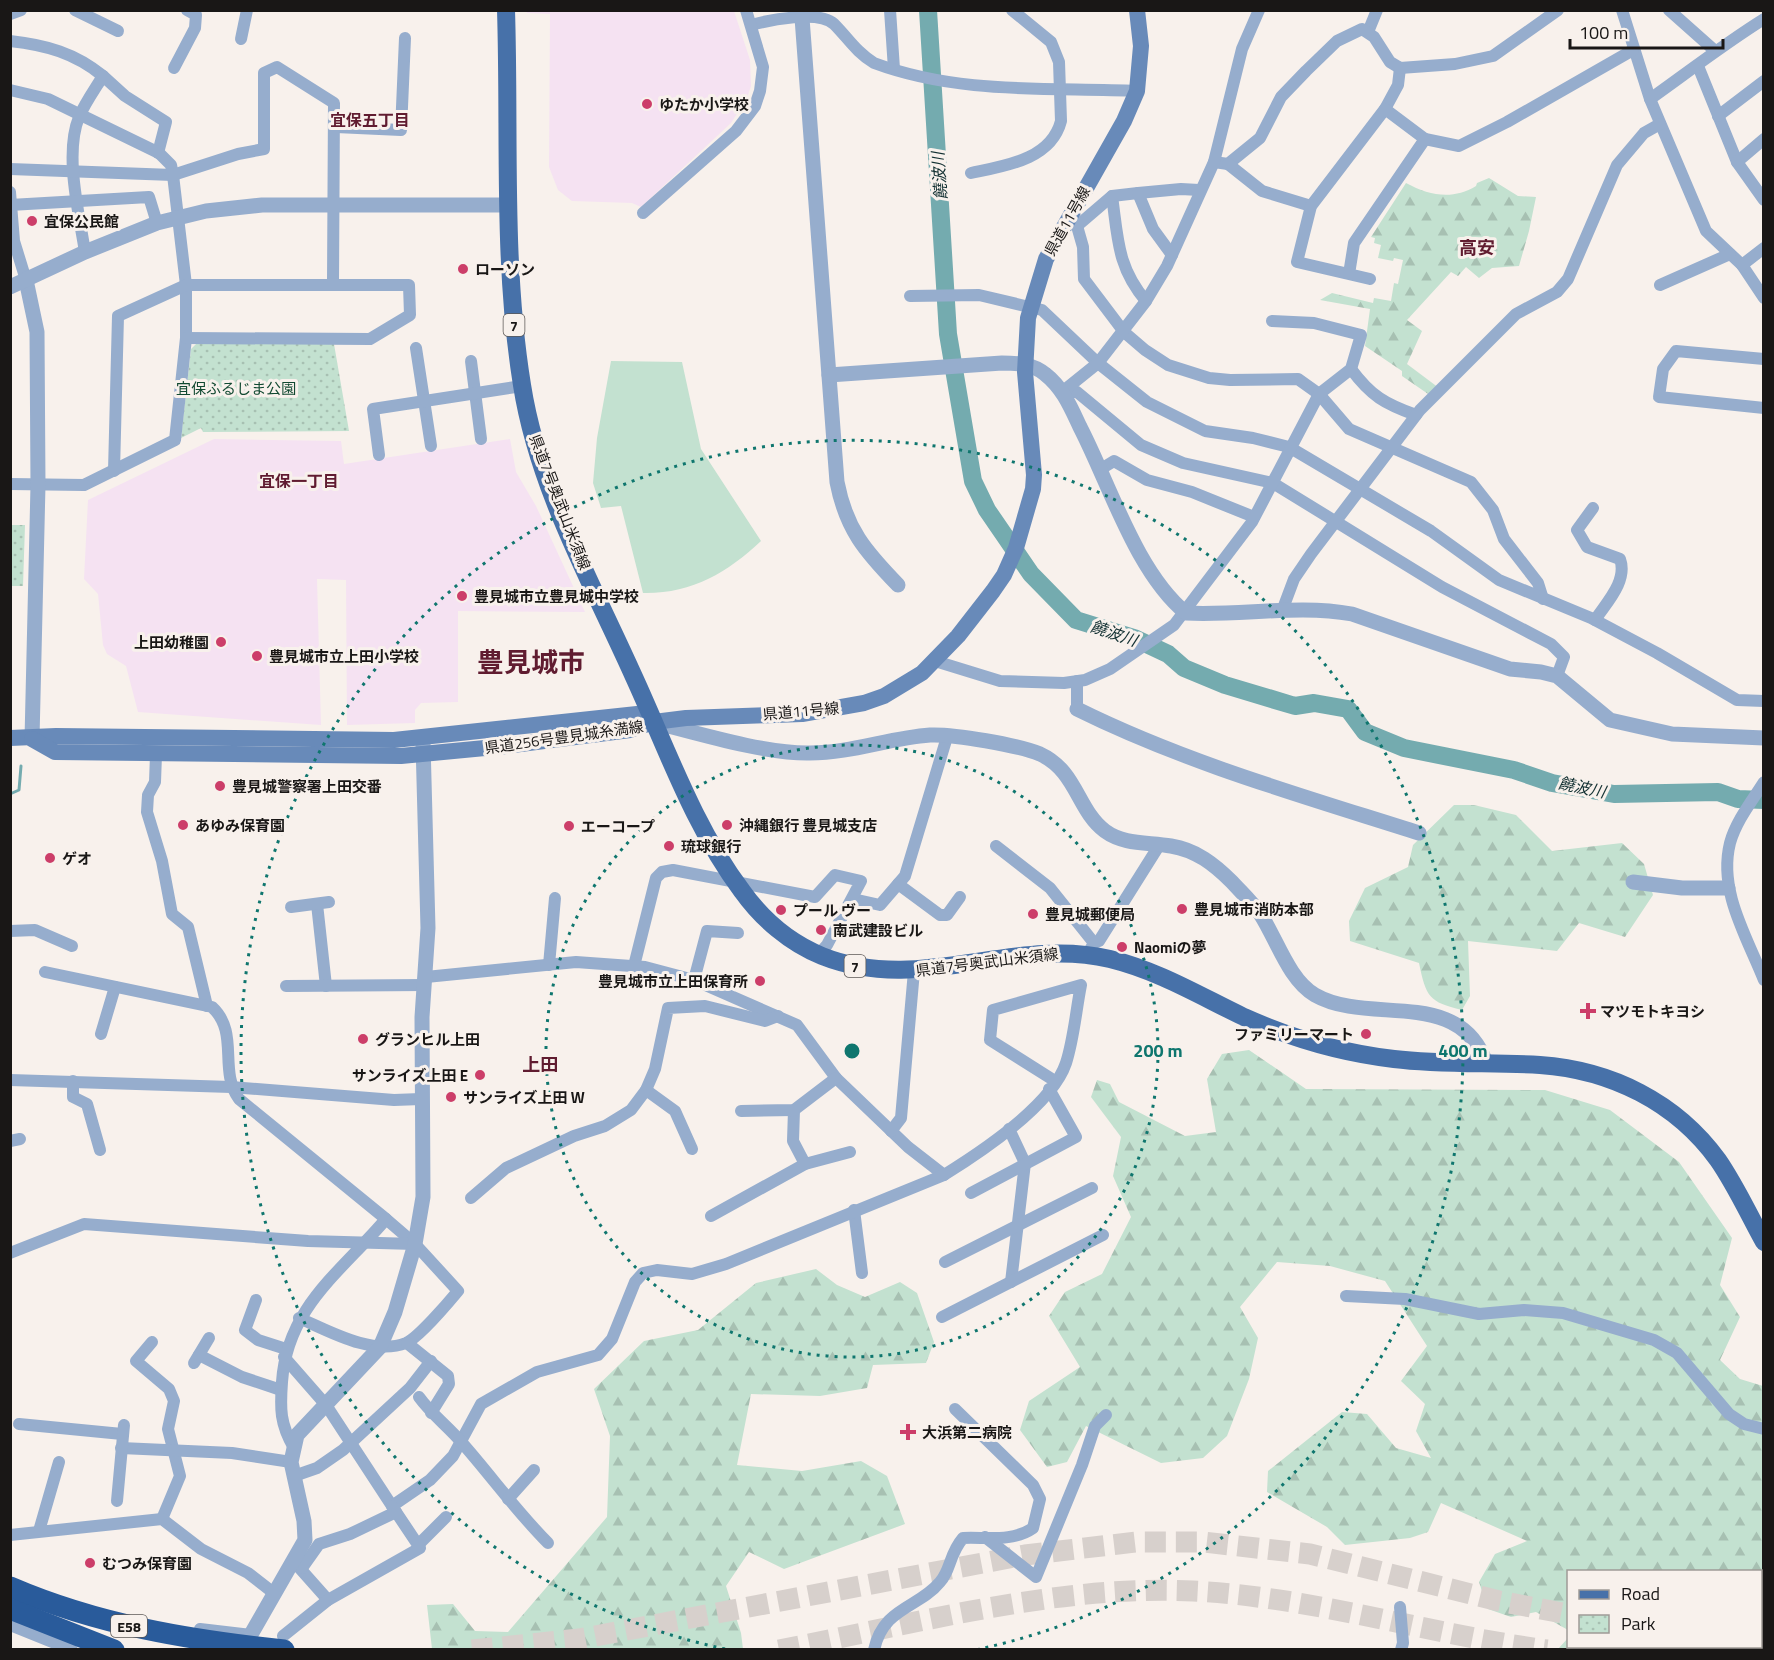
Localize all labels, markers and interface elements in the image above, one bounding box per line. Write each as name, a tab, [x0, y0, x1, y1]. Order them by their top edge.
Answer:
scale bar	[1570, 12, 1723, 50]
text: 100 m	[1579, 19, 1628, 46]
place label: ゆたか小学校	[659, 93, 749, 116]
marker: ゆたか小学校	[640, 97, 654, 111]
district label: 宜保五丁目	[330, 108, 410, 132]
water label: 饒波川	[925, 149, 953, 201]
street label: 県道11号線	[1038, 182, 1096, 260]
place label: 宜保公民館	[44, 210, 119, 233]
marker: 宜保公民館	[25, 214, 39, 228]
district label: 高安	[1459, 234, 1495, 261]
place label: ローソン	[475, 258, 535, 281]
marker: ローソン	[456, 262, 470, 276]
road number: 7	[504, 314, 524, 336]
park label: 宜保ふるじま公園	[176, 377, 296, 400]
street label: 県道7号奥武山米須線	[524, 431, 596, 573]
district label: 宜保一丁目	[259, 469, 339, 493]
place label: 豊見城市立豊見城中学校	[474, 585, 639, 608]
marker: 豊見城市立豊見城中学校	[455, 589, 469, 603]
water label: 饒波川	[1087, 614, 1142, 653]
place label: 上田幼稚園	[134, 631, 209, 654]
marker: 上田幼稚園	[214, 635, 228, 649]
district label: 豊見城市	[477, 641, 585, 682]
place label: 豊見城市立上田小学校	[269, 645, 419, 668]
marker: 豊見城市立上田小学校	[250, 649, 264, 663]
street label: 県道11号線	[762, 696, 840, 726]
street label: 県道256号豊見城糸満線	[483, 714, 645, 760]
water label: 饒波川	[1556, 770, 1610, 804]
place label: 豊見城警察署上田交番	[232, 775, 382, 798]
marker: 豊見城警察署上田交番	[213, 779, 227, 793]
place label: あゆみ保育園	[195, 814, 285, 837]
place label: 沖縄銀行 豊見城支店	[739, 814, 877, 837]
place label: エーコープ	[581, 815, 655, 838]
marker: あゆみ保育園	[176, 818, 190, 832]
marker: 沖縄銀行 豊見城支店	[720, 818, 734, 832]
marker: エーコープ	[562, 819, 576, 833]
place label: 琉球銀行	[681, 835, 741, 858]
marker: 琉球銀行	[662, 839, 676, 853]
place label: ゲオ	[62, 847, 92, 870]
marker: ゲオ	[43, 851, 57, 865]
place label: 豊見城市消防本部	[1194, 898, 1314, 921]
place label: プール ヴー	[793, 899, 871, 922]
marker: 豊見城市消防本部	[1175, 902, 1189, 916]
marker: プール ヴー	[774, 903, 788, 917]
place label: 豊見城郵便局	[1045, 903, 1135, 926]
marker: 豊見城郵便局	[1026, 907, 1040, 921]
place label: 南武建設ビル	[833, 919, 923, 942]
marker: 南武建設ビル	[814, 923, 828, 937]
place label: Naomiの夢	[1134, 936, 1207, 959]
marker: Naomiの夢	[1115, 940, 1129, 954]
street label: 県道7号奥武山米須線	[914, 942, 1060, 982]
road number: 7	[844, 955, 866, 977]
place label: 豊見城市立上田保育所	[598, 970, 748, 993]
marker: 豊見城市立上田保育所	[753, 974, 767, 988]
place label: マツモトキヨシ	[1600, 1000, 1705, 1023]
marker: マツモトキヨシ	[1581, 1004, 1595, 1018]
place label: ファミリーマート	[1234, 1023, 1354, 1046]
marker: ファミリーマート	[1359, 1027, 1373, 1041]
place label: グランヒル上田	[375, 1028, 480, 1051]
marker: グランヒル上田	[356, 1032, 370, 1046]
text: 200 m	[1133, 1037, 1183, 1064]
text: 400 m	[1438, 1037, 1488, 1064]
centre of rings	[842, 1041, 862, 1061]
district label: 上田	[522, 1051, 558, 1078]
place label: サンライズ上田 E	[352, 1064, 468, 1087]
marker: サンライズ上田 E	[473, 1068, 487, 1082]
place label: サンライズ上田 W	[463, 1086, 585, 1109]
marker: サンライズ上田 W	[444, 1090, 458, 1104]
place label: 大浜第二病院	[922, 1421, 1012, 1444]
marker: 大浜第二病院	[899, 1423, 917, 1441]
place label: むつみ保育園	[102, 1552, 192, 1575]
marker: むつみ保育園	[83, 1556, 97, 1570]
legend	[1567, 1570, 1762, 1648]
text: Road	[1621, 1580, 1660, 1607]
text: Park	[1621, 1610, 1656, 1637]
road number: E58	[111, 1615, 147, 1637]

